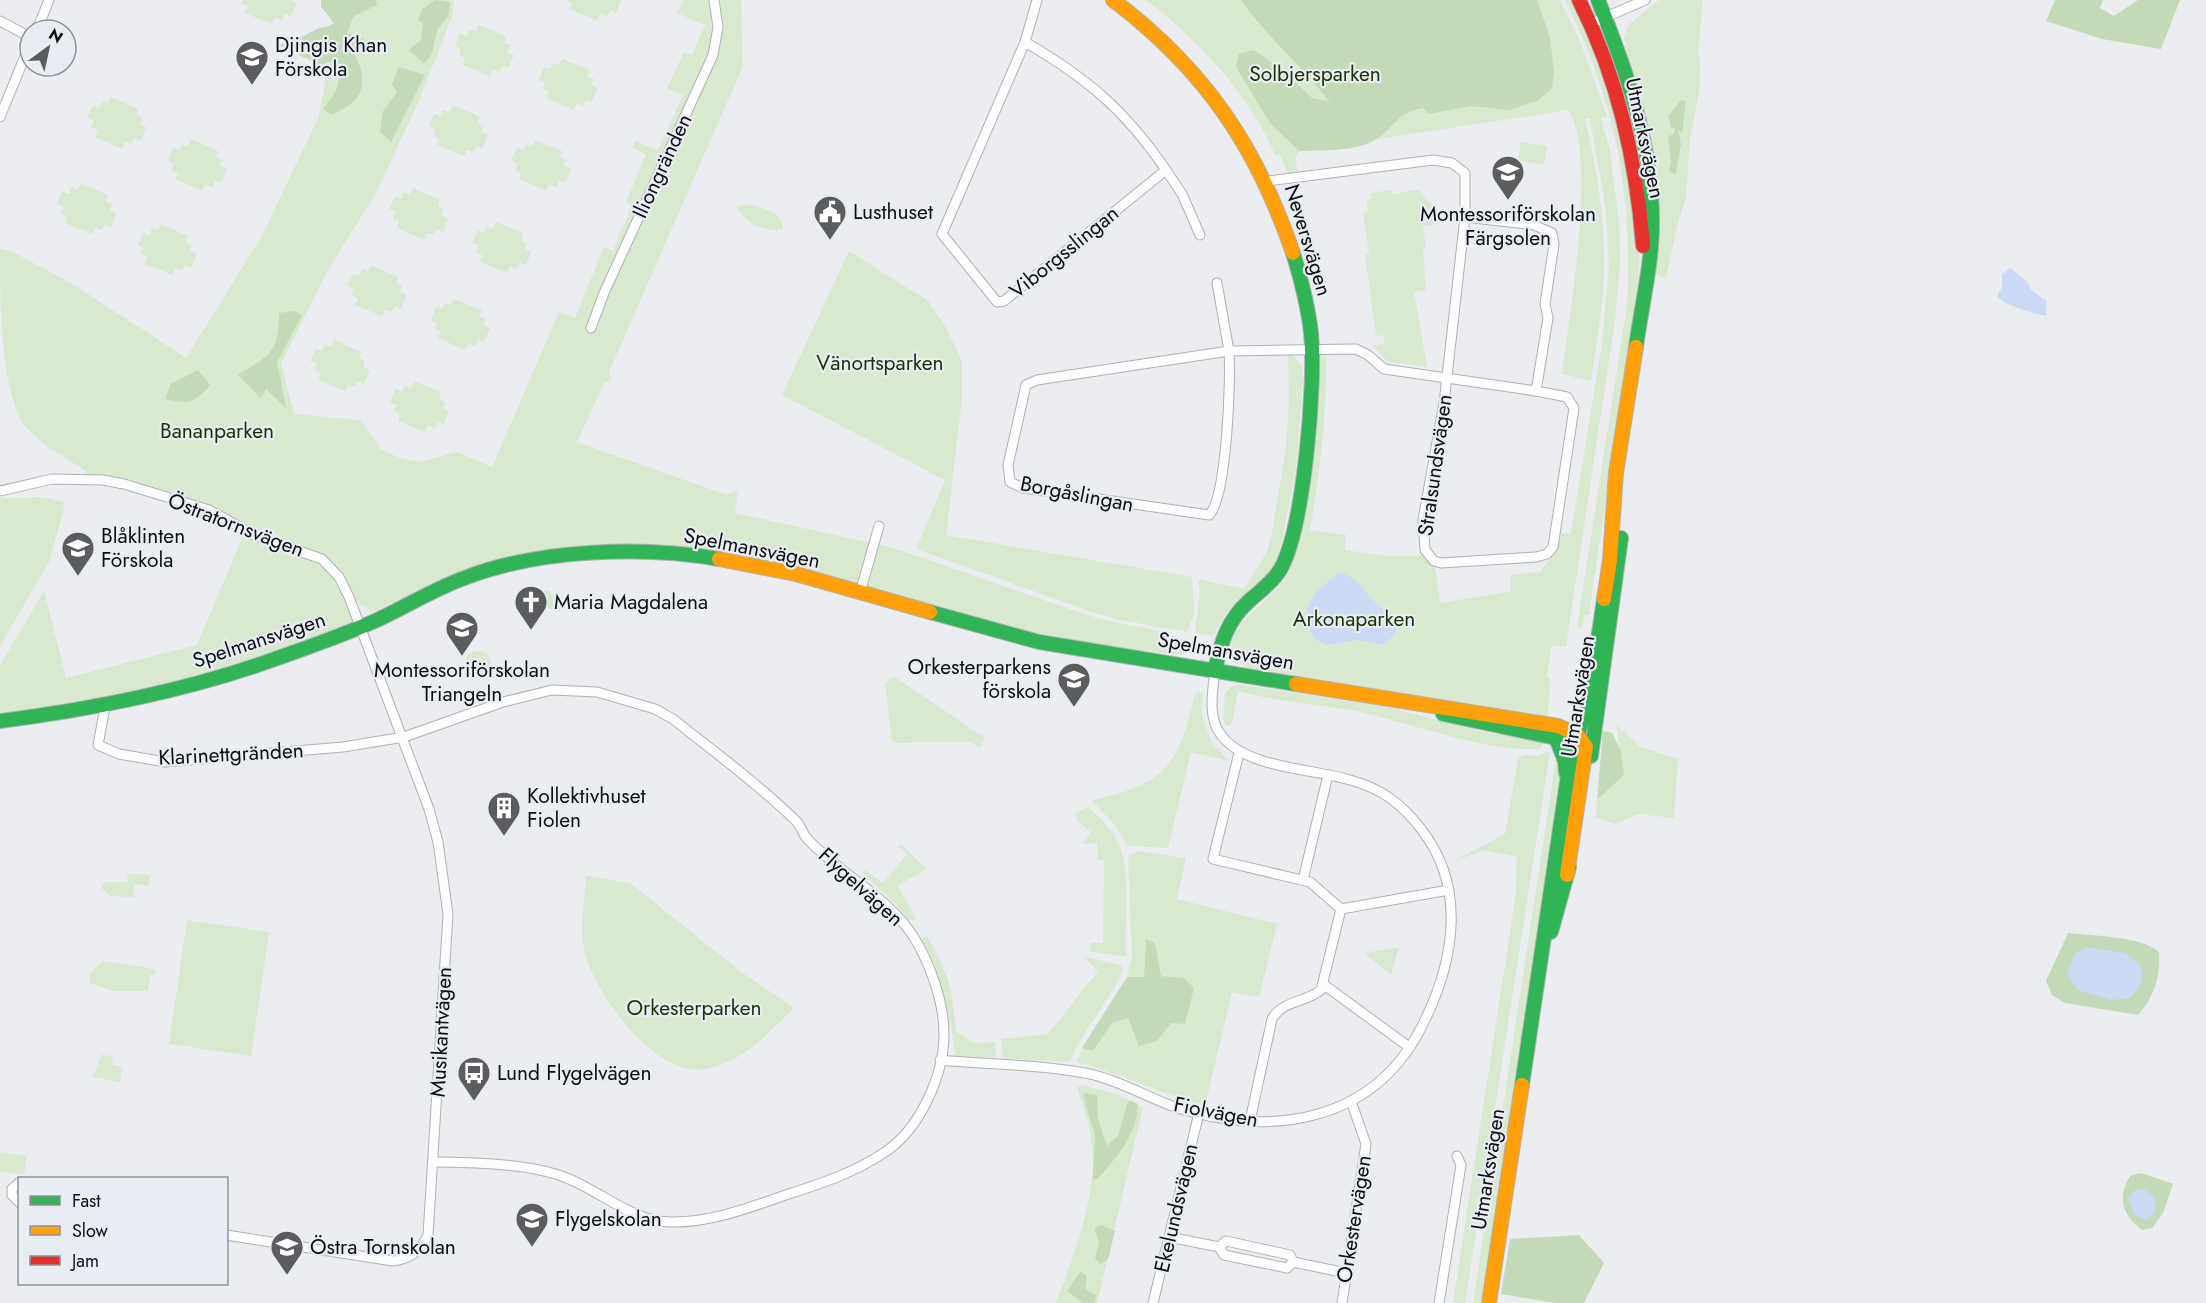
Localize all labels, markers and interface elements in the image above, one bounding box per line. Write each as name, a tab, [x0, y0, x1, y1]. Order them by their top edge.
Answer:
north arrow	[18, 18, 78, 78]
text: N	[44, 23, 67, 49]
place label: Djingis Khan Förskola	[275, 30, 387, 84]
school or university icon: Djingis Khan Förskola	[234, 39, 270, 86]
park label: Solbjersparken	[1249, 59, 1381, 89]
street label: Utmarksvägen	[1618, 75, 1672, 201]
street label: Iliongränden	[625, 109, 699, 223]
school or university icon: Montessoriförskolan Färgsolen	[1490, 154, 1526, 201]
street label: Neversvägen	[1277, 180, 1339, 300]
public building icon: Lusthuset	[812, 194, 848, 241]
place label: Lusthuset	[853, 197, 933, 227]
street label: Viborgsslingan	[1003, 199, 1125, 305]
place label: Montessoriförskolan Färgsolen	[1420, 199, 1596, 253]
park label: Vänortsparken	[816, 348, 944, 378]
street label: Stralsundsvägen	[1410, 392, 1460, 538]
park label: Bananparken	[160, 416, 274, 446]
street label: Borgåslingan	[1018, 468, 1136, 520]
street label: Östratornsvägen	[164, 485, 308, 565]
street label: Spelmansvägen	[681, 520, 823, 576]
place label: Blåklinten Förskola	[101, 521, 185, 575]
school or university icon: Blåklinten Förskola	[60, 530, 96, 577]
church icon: Maria Magdalena	[513, 584, 549, 631]
place label: Maria Magdalena	[554, 587, 708, 617]
street label: Spelmansvägen	[189, 604, 329, 676]
park label: Arkonaparken	[1293, 604, 1415, 634]
school or university icon: Montessoriförskolan Triangeln	[444, 610, 480, 657]
street label: Spelmansvägen	[1155, 624, 1297, 678]
street label: Utmarksvägen	[1554, 633, 1602, 759]
place label: Orkesterparkens förskola	[907, 652, 1051, 706]
place label: Montessoriförskolan Triangeln	[374, 655, 550, 709]
school or university icon: Orkesterparkens förskola	[1056, 661, 1092, 708]
street label: Klarinettgränden	[158, 735, 304, 773]
place label: Kollektivhuset Fiolen	[527, 781, 646, 835]
building icon: Kollektivhuset Fiolen	[486, 790, 522, 837]
street label: Flygelvägen	[812, 841, 910, 933]
street label: Musikantvägen	[423, 966, 459, 1098]
park label: Orkesterparken	[626, 993, 762, 1023]
bus stop icon: Lund Flygelvägen	[456, 1055, 492, 1102]
place label: Lund Flygelvägen	[497, 1058, 651, 1088]
street label: Fiolvägen	[1171, 1089, 1261, 1135]
street label: Utmarksvägen	[1464, 1106, 1512, 1232]
street label: Ekelundsvägen	[1147, 1140, 1205, 1276]
street label: Orkestervägen	[1329, 1153, 1379, 1285]
legend	[18, 1177, 228, 1285]
text: Fast	[72, 1188, 101, 1214]
school or university icon: Flygelskolan	[514, 1201, 550, 1248]
place label: Flygelskolan	[555, 1204, 662, 1234]
text: Slow	[72, 1218, 109, 1244]
school or university icon: Östra Tornskolan	[269, 1229, 305, 1276]
place label: Östra Tornskolan	[310, 1232, 456, 1262]
text: Jam	[70, 1248, 99, 1274]

